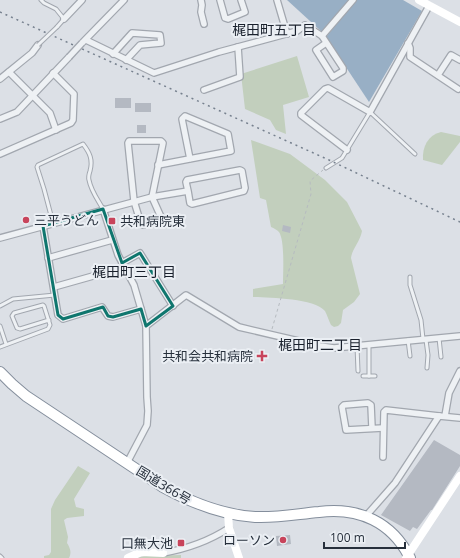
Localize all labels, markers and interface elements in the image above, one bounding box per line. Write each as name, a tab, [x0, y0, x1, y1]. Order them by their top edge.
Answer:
district label: 梶田町五丁目	[232, 20, 316, 39]
place label: 三平うどん	[34, 211, 99, 229]
place label: 共和病院東	[120, 212, 185, 230]
marker: 三平うどん	[21, 215, 31, 225]
marker: 共和病院東	[107, 216, 117, 226]
district label: 梶田町三丁目	[92, 262, 176, 281]
district label: 梶田町二丁目	[278, 335, 362, 354]
place label: 共和会共和病院	[162, 347, 253, 365]
marker: 共和会共和病院	[256, 350, 268, 362]
street label: 国道366号	[133, 461, 195, 509]
scale bar	[324, 524, 405, 550]
text: 100 m	[330, 529, 365, 546]
place label: ローソン	[223, 531, 275, 549]
place label: 口無大池	[121, 534, 173, 552]
marker: ローソン	[278, 535, 288, 545]
marker: 口無大池	[176, 538, 186, 548]

